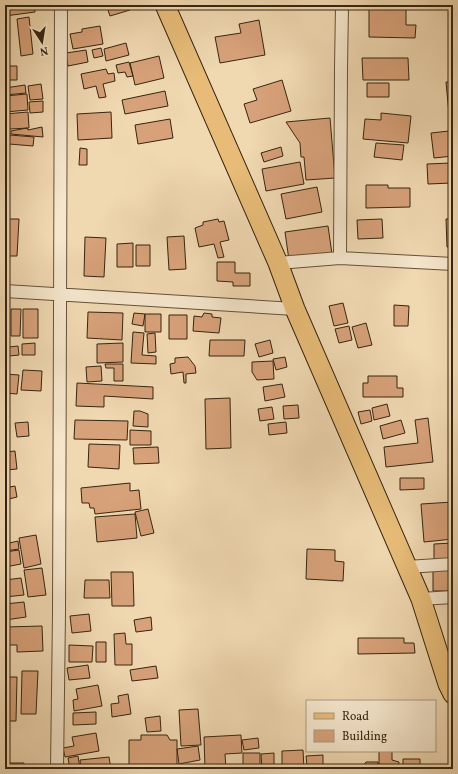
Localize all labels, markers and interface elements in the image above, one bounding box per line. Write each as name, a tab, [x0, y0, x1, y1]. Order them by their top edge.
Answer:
north arrow	[22, 22, 62, 62]
text: N	[38, 42, 49, 58]
legend	[306, 700, 436, 752]
text: Road	[342, 709, 369, 725]
text: Building	[342, 729, 387, 745]

